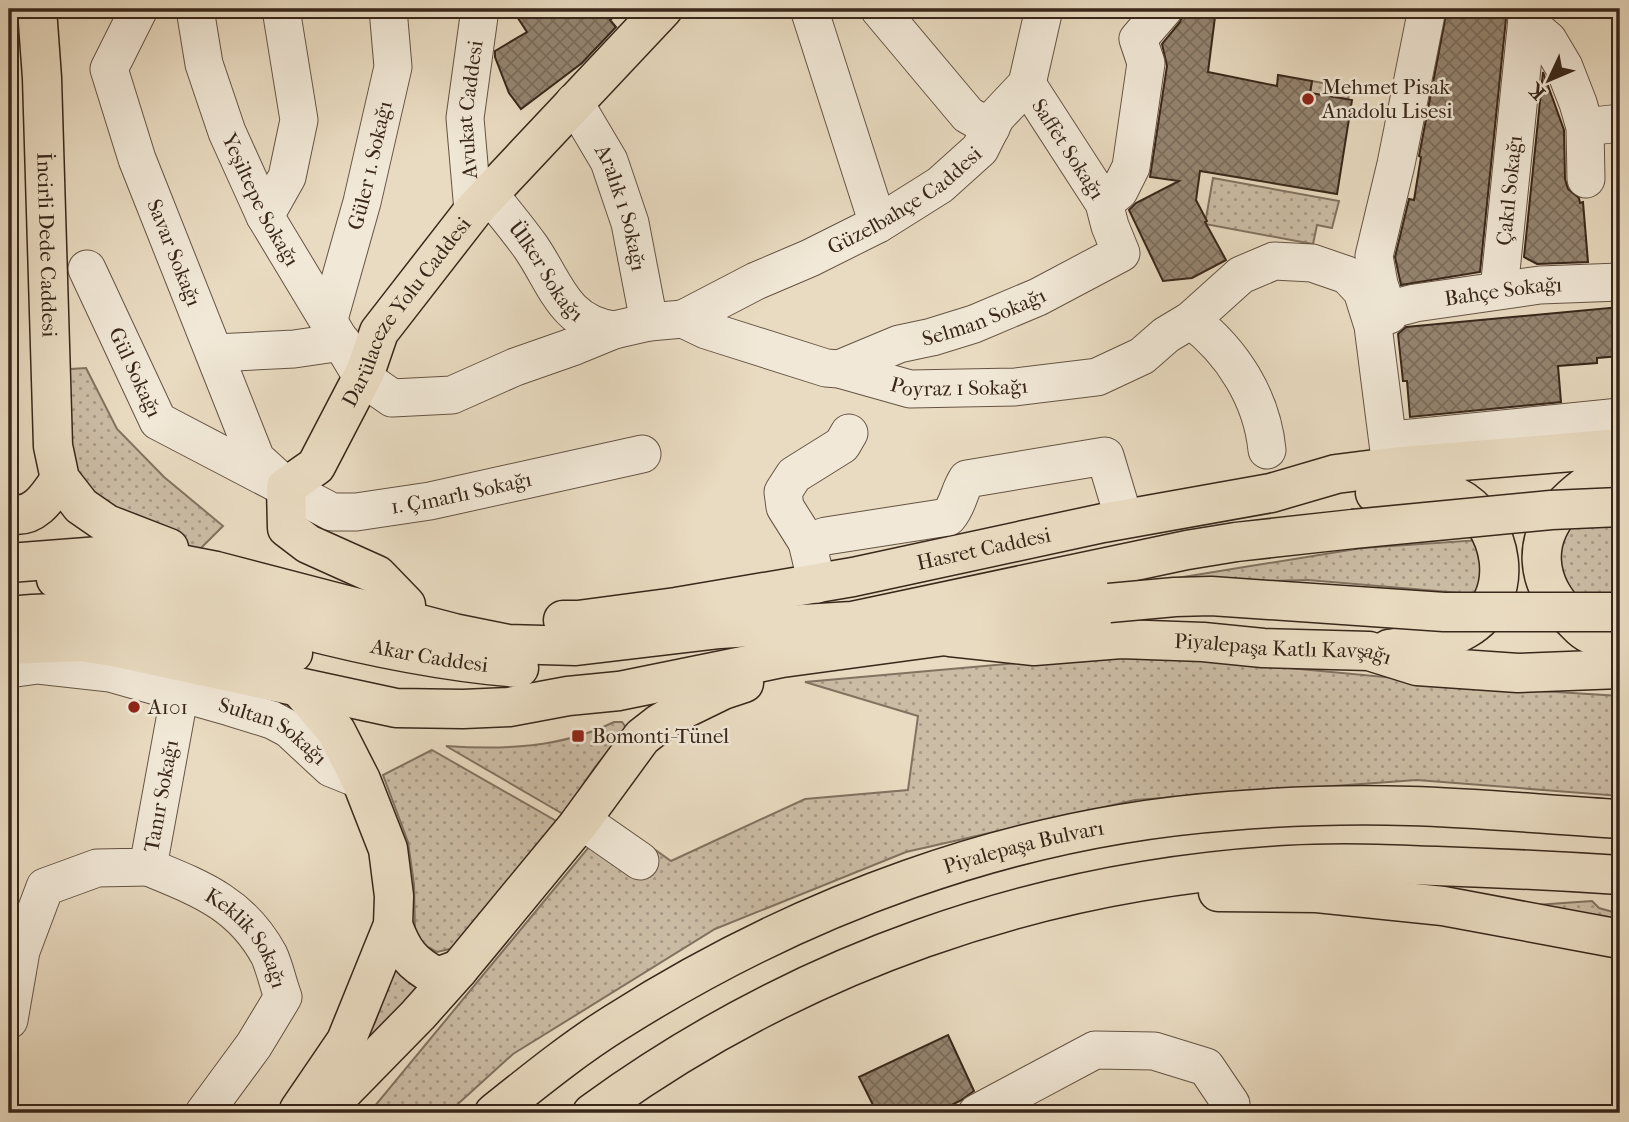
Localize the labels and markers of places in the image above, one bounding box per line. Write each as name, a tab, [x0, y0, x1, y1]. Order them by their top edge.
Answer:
place label: Mehmet Pisak Anadolu Lisesi	[1321, 75, 1452, 123]
marker: Mehmet Pisak Anadolu Lisesi	[1300, 91, 1316, 107]
place label: A101	[147, 695, 188, 719]
marker: A101	[126, 699, 142, 715]
place label: Bomonti-Tünel	[592, 724, 729, 748]
marker: Bomonti-Tünel	[570, 728, 586, 744]

